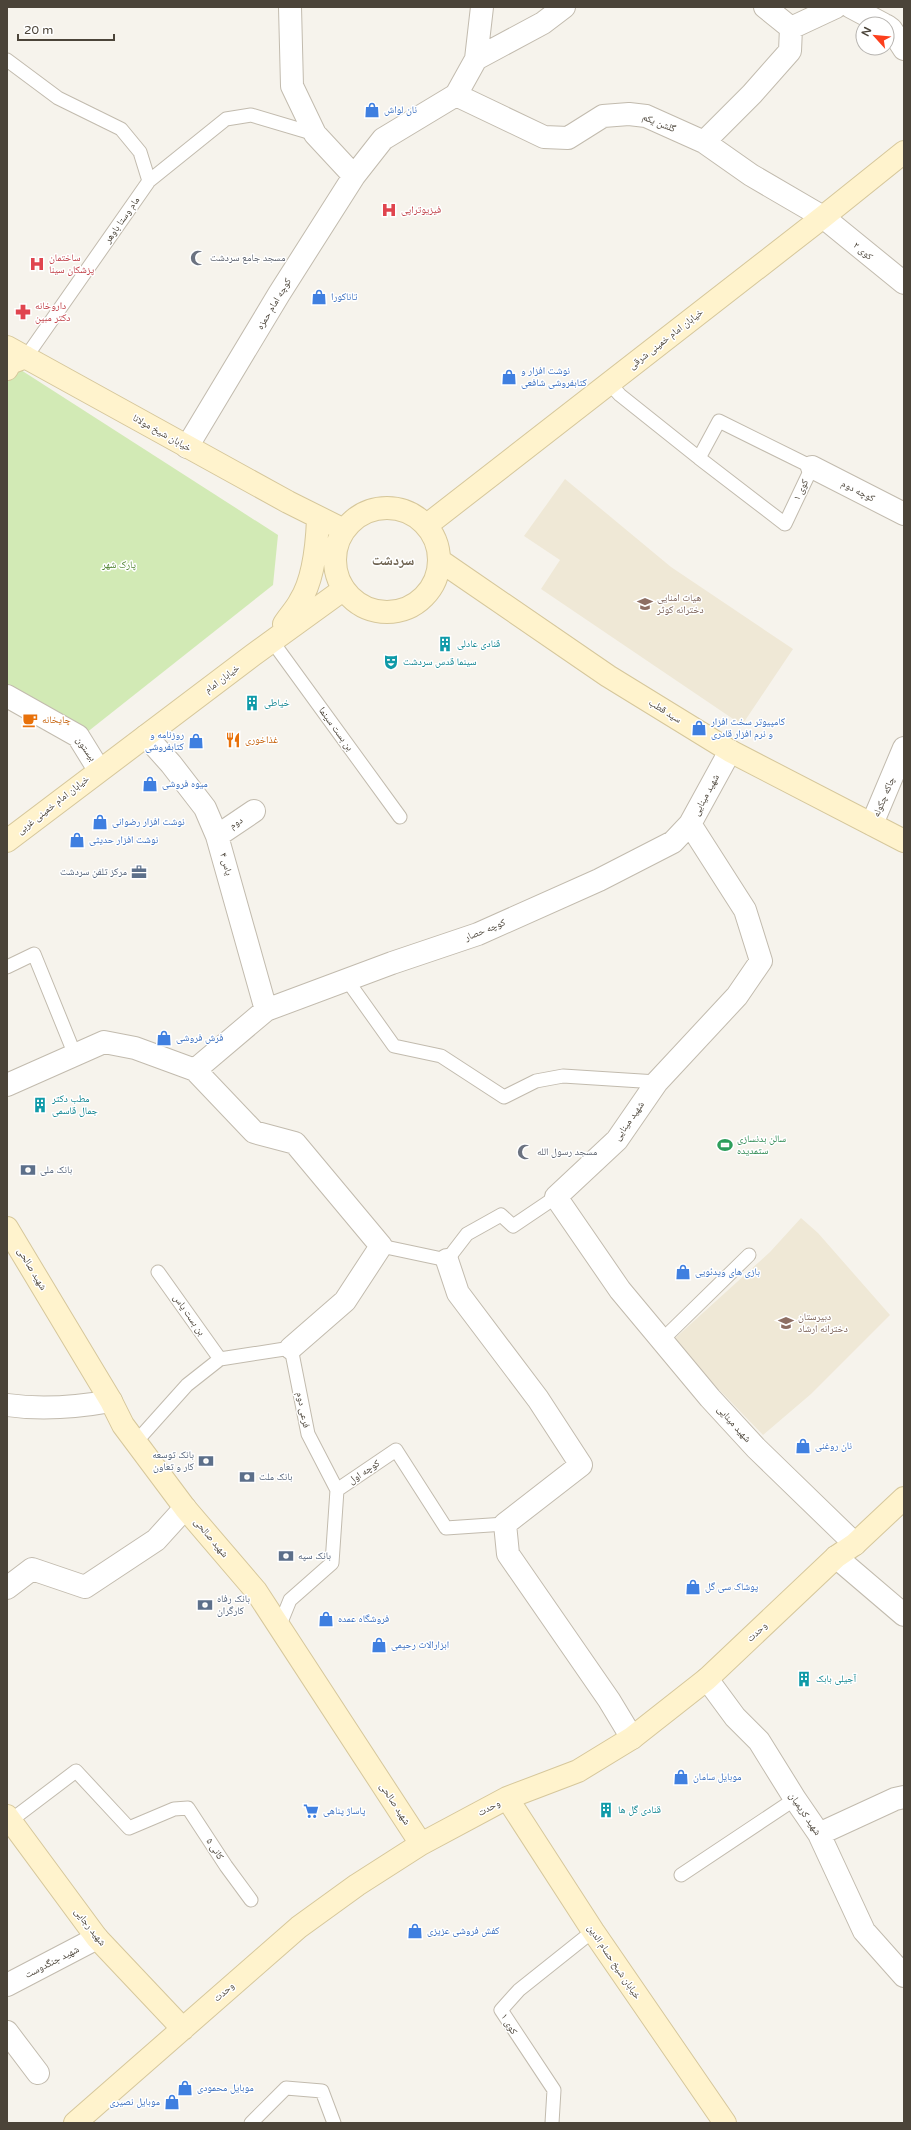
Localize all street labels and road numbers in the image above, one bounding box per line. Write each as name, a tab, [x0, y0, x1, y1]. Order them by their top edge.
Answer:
street label: گلشن یکم	[640, 111, 678, 136]
street label: مام وستا باوهر	[101, 194, 143, 247]
street label: کوی ۲	[851, 239, 875, 263]
street label: کوچه امام حمزه	[254, 276, 295, 332]
street label: خیابان امام خمینی شرقی	[626, 306, 707, 373]
street label: خیابان شیخ مولانا	[131, 412, 194, 454]
street label: کوی ۱	[791, 477, 811, 503]
street label: کوچه دوم	[839, 477, 877, 505]
street label: خیابان امام	[202, 662, 243, 697]
street label: سید قطب	[646, 696, 684, 726]
street label: بن بست سینما	[316, 705, 356, 753]
street label: بیستون	[73, 734, 99, 764]
street label: شهید مینایی	[690, 772, 722, 818]
street label: خیابان امام خمینی غربی	[14, 773, 93, 838]
street label: چاکه چکوله	[870, 775, 898, 819]
street label: دوم	[227, 814, 246, 833]
street label: یاس ۴	[217, 851, 235, 877]
street label: کوچه حصار	[462, 916, 507, 944]
street label: شهید مینایی	[611, 1099, 647, 1143]
street label: شهید صالحی	[15, 1246, 50, 1293]
street label: بن بست یاس	[170, 1292, 208, 1338]
street label: فرعی دوم	[293, 1391, 312, 1429]
street label: شهید مینایی	[714, 1403, 754, 1445]
street label: کوچه اول	[346, 1457, 382, 1487]
street label: شهید صالحی	[191, 1516, 231, 1560]
street label: وحدت	[744, 1619, 770, 1644]
street label: شهید صالحی	[377, 1781, 413, 1827]
street label: شهید کریمیان	[786, 1790, 824, 1838]
street label: وحدت	[476, 1797, 502, 1819]
street label: کانی ۵	[204, 1836, 226, 1862]
street label: شهید رجایی	[72, 1906, 109, 1949]
street label: خیابان شیخ حسام الدین	[584, 1922, 644, 2003]
street label: شهید جنگدوست	[23, 1943, 82, 1981]
street label: وحدت	[211, 1980, 237, 2004]
street label: کوی ۱	[498, 2011, 520, 2037]

